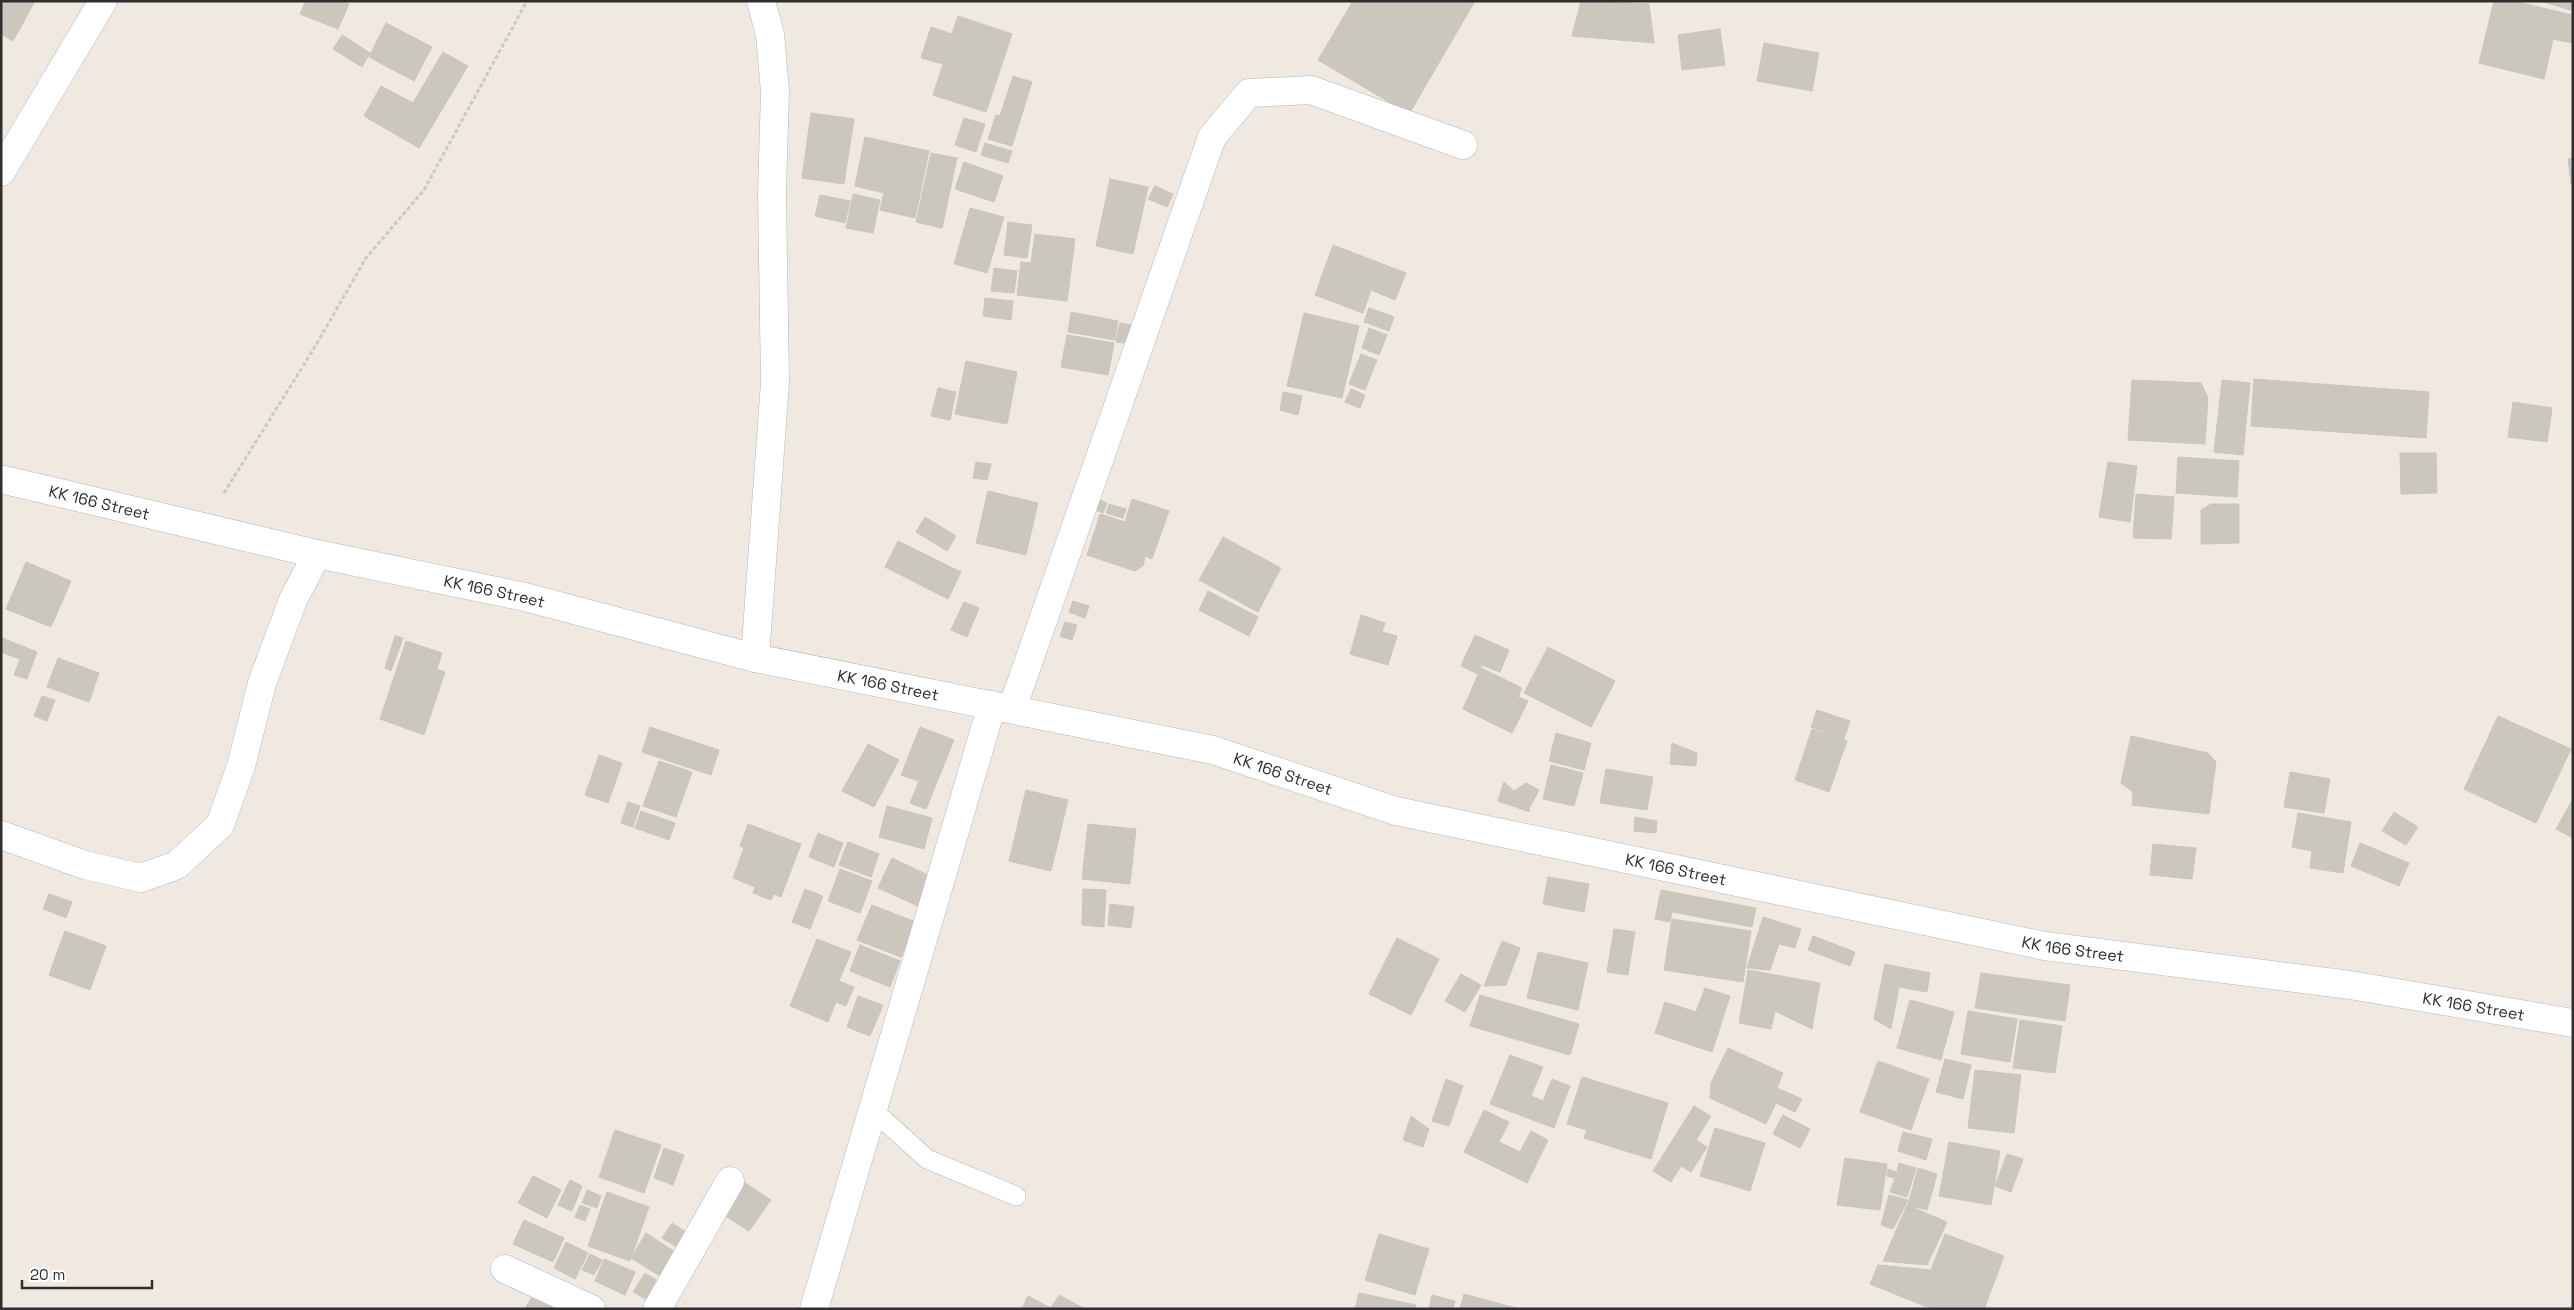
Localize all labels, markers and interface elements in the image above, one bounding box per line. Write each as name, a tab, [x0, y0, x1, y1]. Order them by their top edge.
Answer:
street label: KK 166 Street	[47, 480, 152, 524]
street label: KK 166 Street	[442, 570, 547, 612]
street label: KK 166 Street	[836, 664, 941, 705]
street label: KK 166 Street	[1231, 747, 1335, 800]
street label: KK 166 Street	[1623, 848, 1728, 890]
street label: KK 166 Street	[2020, 931, 2125, 966]
street label: KK 166 Street	[2421, 987, 2526, 1025]
scale bar	[22, 1258, 152, 1290]
text: 20 m	[30, 1265, 65, 1284]

